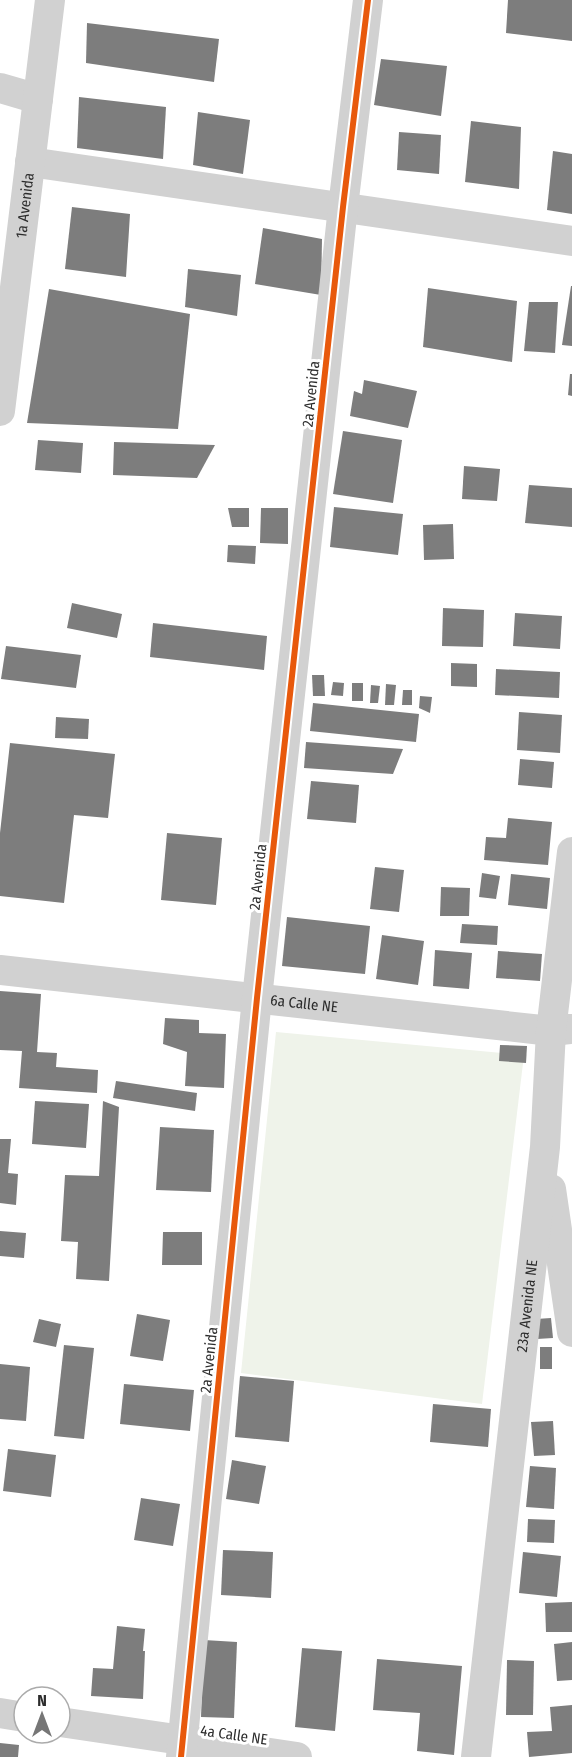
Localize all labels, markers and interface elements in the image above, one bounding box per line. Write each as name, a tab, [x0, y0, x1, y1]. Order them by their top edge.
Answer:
street label: 1a Avenida	[12, 172, 38, 239]
street label: 2a Avenida	[299, 360, 323, 428]
street label: 2a Avenida	[246, 843, 270, 911]
street label: 6a Calle NE	[269, 991, 339, 1016]
street label: 23a Avenida NE	[513, 1259, 541, 1353]
street label: 2a Avenida	[197, 1326, 221, 1394]
north arrow	[12, 1685, 72, 1745]
text: N	[37, 1691, 47, 1710]
street label: 4a Calle NE	[199, 1721, 269, 1749]

